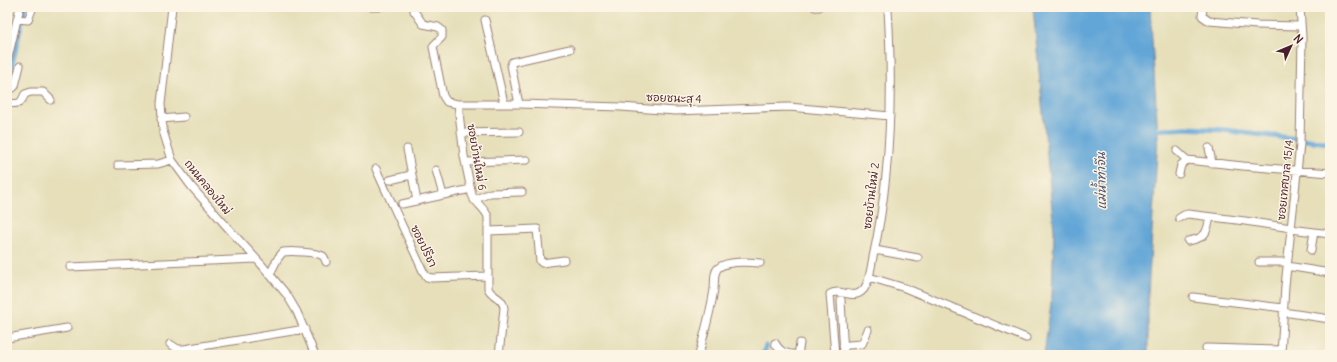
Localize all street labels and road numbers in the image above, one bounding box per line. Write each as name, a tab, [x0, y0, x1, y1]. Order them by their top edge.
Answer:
street label: ซอยชนะสุ 4	[646, 90, 702, 108]
street label: ซอยบ้านใหม่ 6	[464, 122, 491, 191]
street label: ซอยเทศบาล 15/4	[1274, 139, 1296, 221]
street label: ถนนคลองใหม่	[182, 156, 235, 217]
street label: ซอยบ้านใหม่ 2	[859, 162, 882, 230]
street label: ซอยปรีชา	[408, 223, 440, 269]

